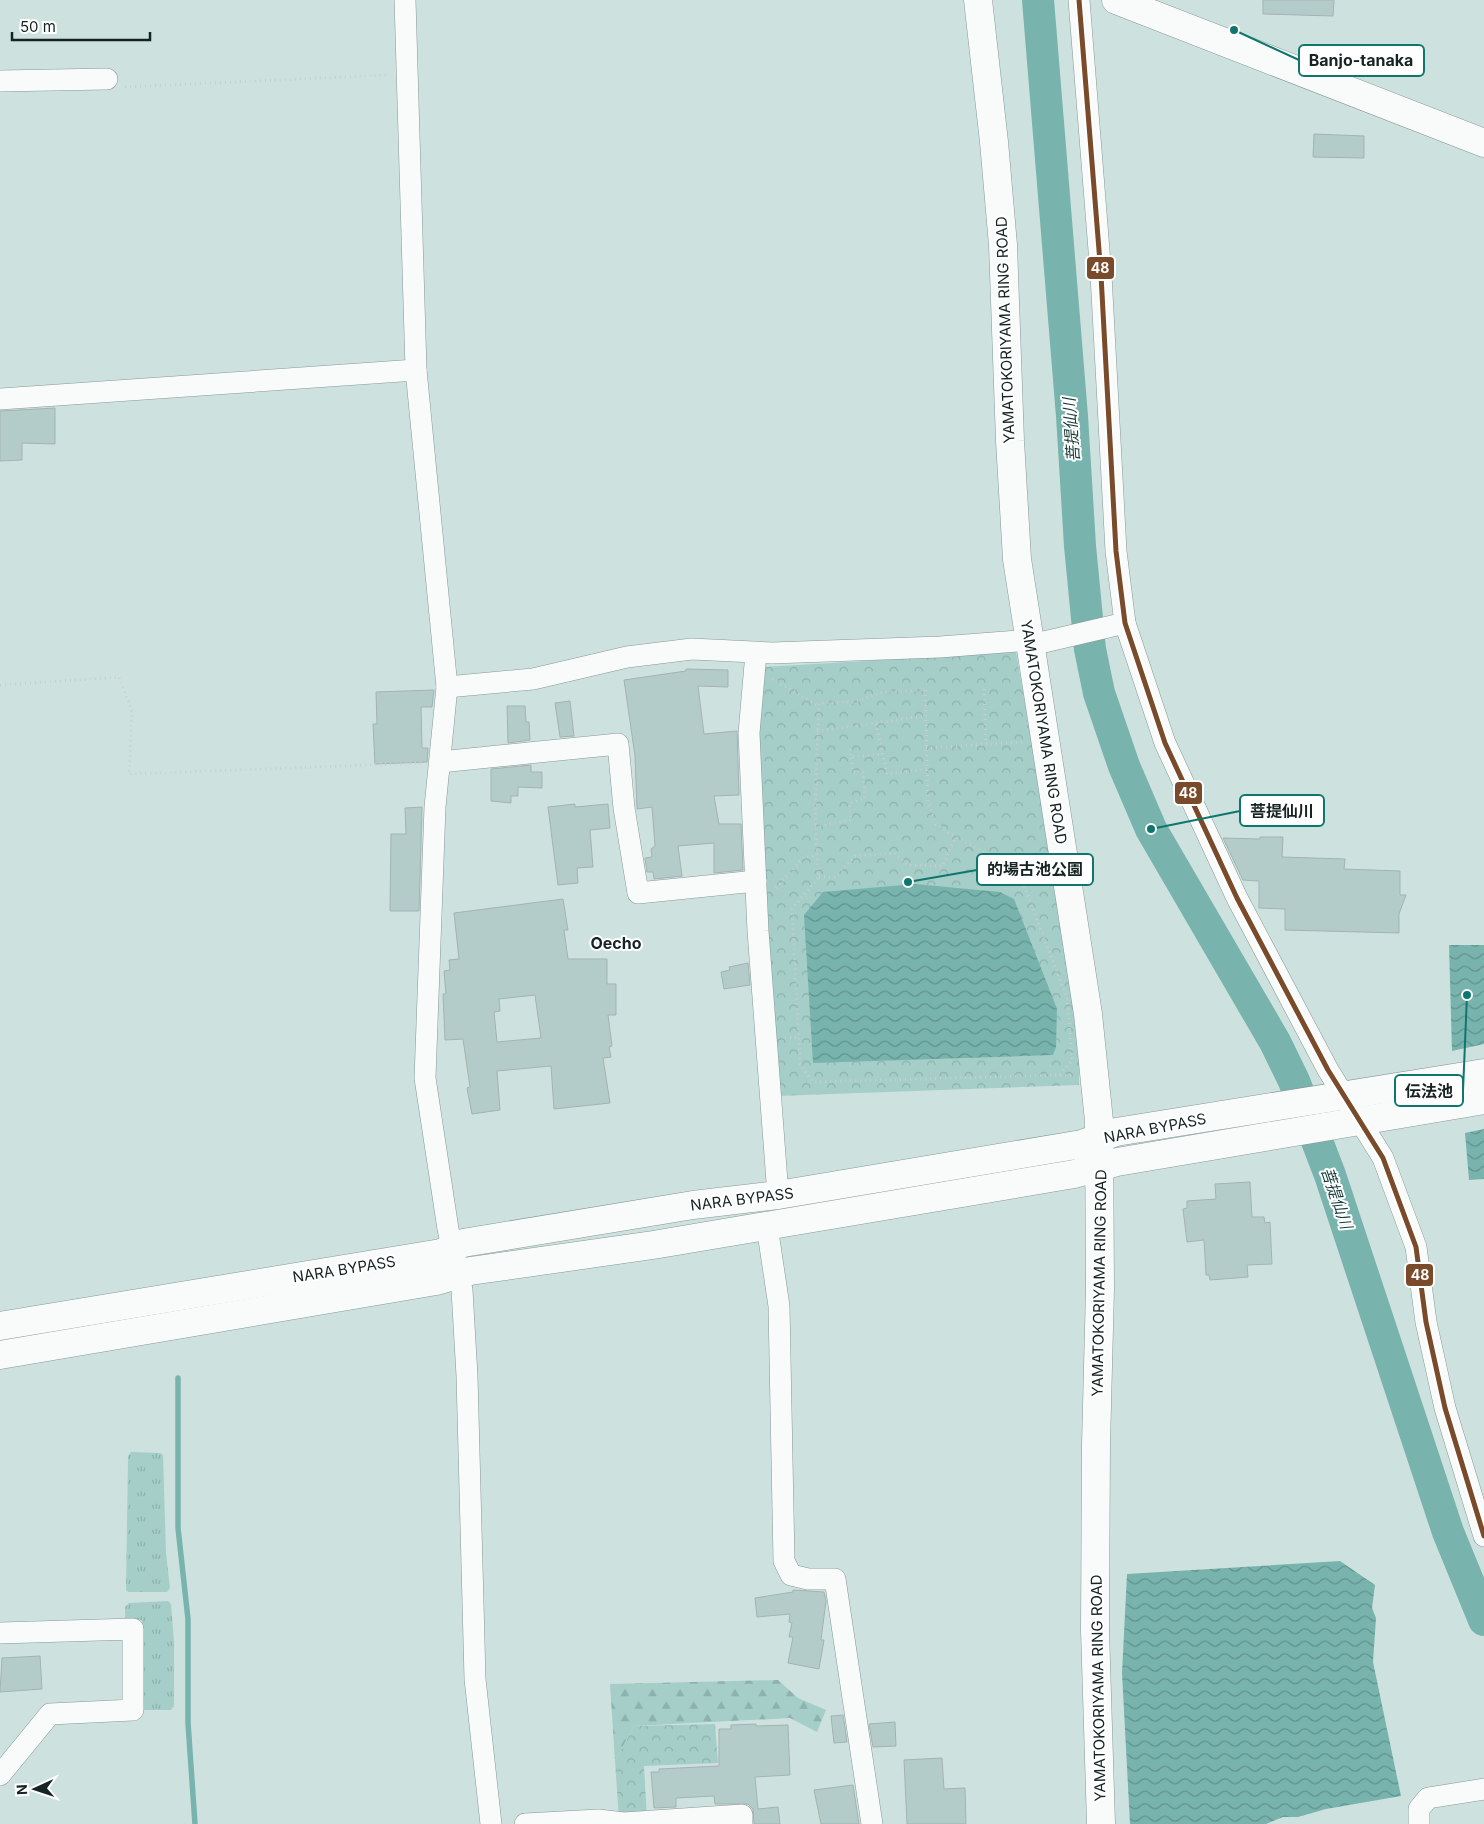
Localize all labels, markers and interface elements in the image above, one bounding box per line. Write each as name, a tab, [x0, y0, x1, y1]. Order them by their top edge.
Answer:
scale bar	[12, 10, 150, 42]
text: 50 m	[20, 17, 56, 36]
callout: Banjo-tanaka	[1299, 45, 1424, 76]
text: Banjo-tanaka	[1309, 50, 1413, 70]
street label: YAMATOKORIYAMA RING ROAD	[992, 216, 1018, 444]
line badge: 48	[1086, 256, 1115, 280]
text: 48	[1091, 259, 1109, 276]
water label: 菩提仙川	[1059, 395, 1083, 463]
street label: YAMATOKORIYAMA RING ROAD	[1017, 618, 1071, 846]
line badge: 48	[1174, 781, 1203, 805]
text: 48	[1179, 784, 1197, 801]
callout: 菩提仙川	[1240, 795, 1324, 826]
text: 菩提仙川	[1250, 801, 1314, 821]
callout: 的場古池公園	[977, 854, 1093, 885]
text: 的場古池公園	[987, 859, 1083, 879]
district label: Oecho	[590, 933, 642, 953]
callout: 伝法池	[1395, 1075, 1463, 1106]
text: 伝法池	[1404, 1081, 1453, 1101]
street label: NARA BYPASS	[1102, 1109, 1208, 1147]
water label: 菩提仙川	[1317, 1164, 1358, 1233]
street label: YAMATOKORIYAMA RING ROAD	[1088, 1169, 1110, 1397]
street label: NARA BYPASS	[689, 1183, 795, 1215]
street label: NARA BYPASS	[291, 1251, 397, 1287]
line badge: 48	[1405, 1263, 1434, 1287]
text: 48	[1411, 1266, 1429, 1283]
street label: YAMATOKORIYAMA RING ROAD	[1087, 1574, 1109, 1802]
north arrow	[10, 1764, 60, 1814]
text: N	[13, 1784, 30, 1795]

